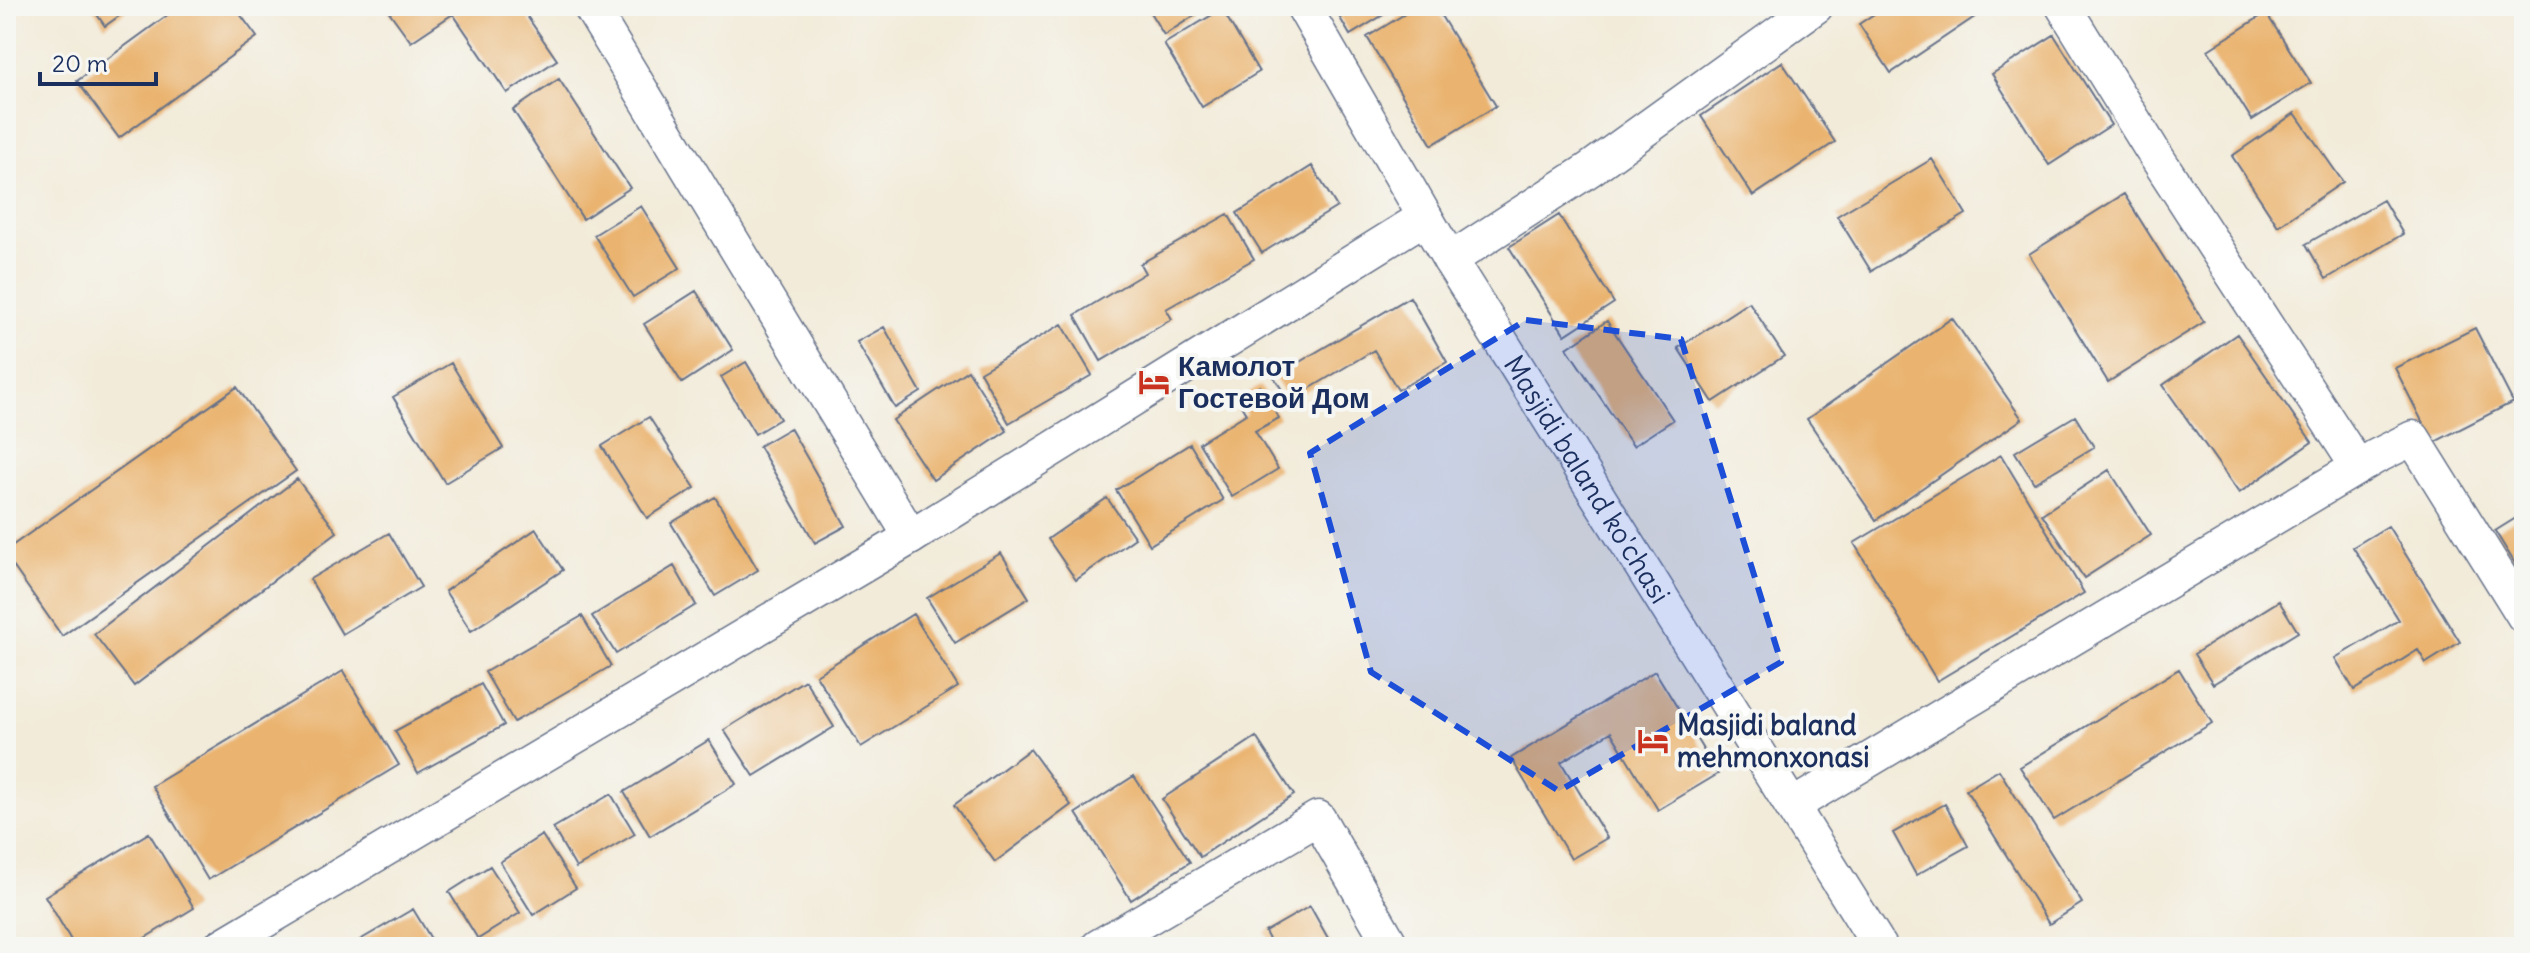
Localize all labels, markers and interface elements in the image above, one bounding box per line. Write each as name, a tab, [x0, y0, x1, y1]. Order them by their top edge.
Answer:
scale bar	[40, 36, 156, 86]
text: 20 m	[52, 48, 108, 78]
place label: Камолот Гостевой Дом	[1178, 348, 1370, 416]
street label: Masjidi baland ko'chasi	[1496, 348, 1678, 610]
hotel icon: Камолот Гостевой Дом	[1137, 365, 1171, 399]
place label: Masjidi baland mehmonxonasi	[1677, 707, 1870, 775]
hotel icon: Masjidi baland mehmonxonasi	[1636, 724, 1670, 758]

